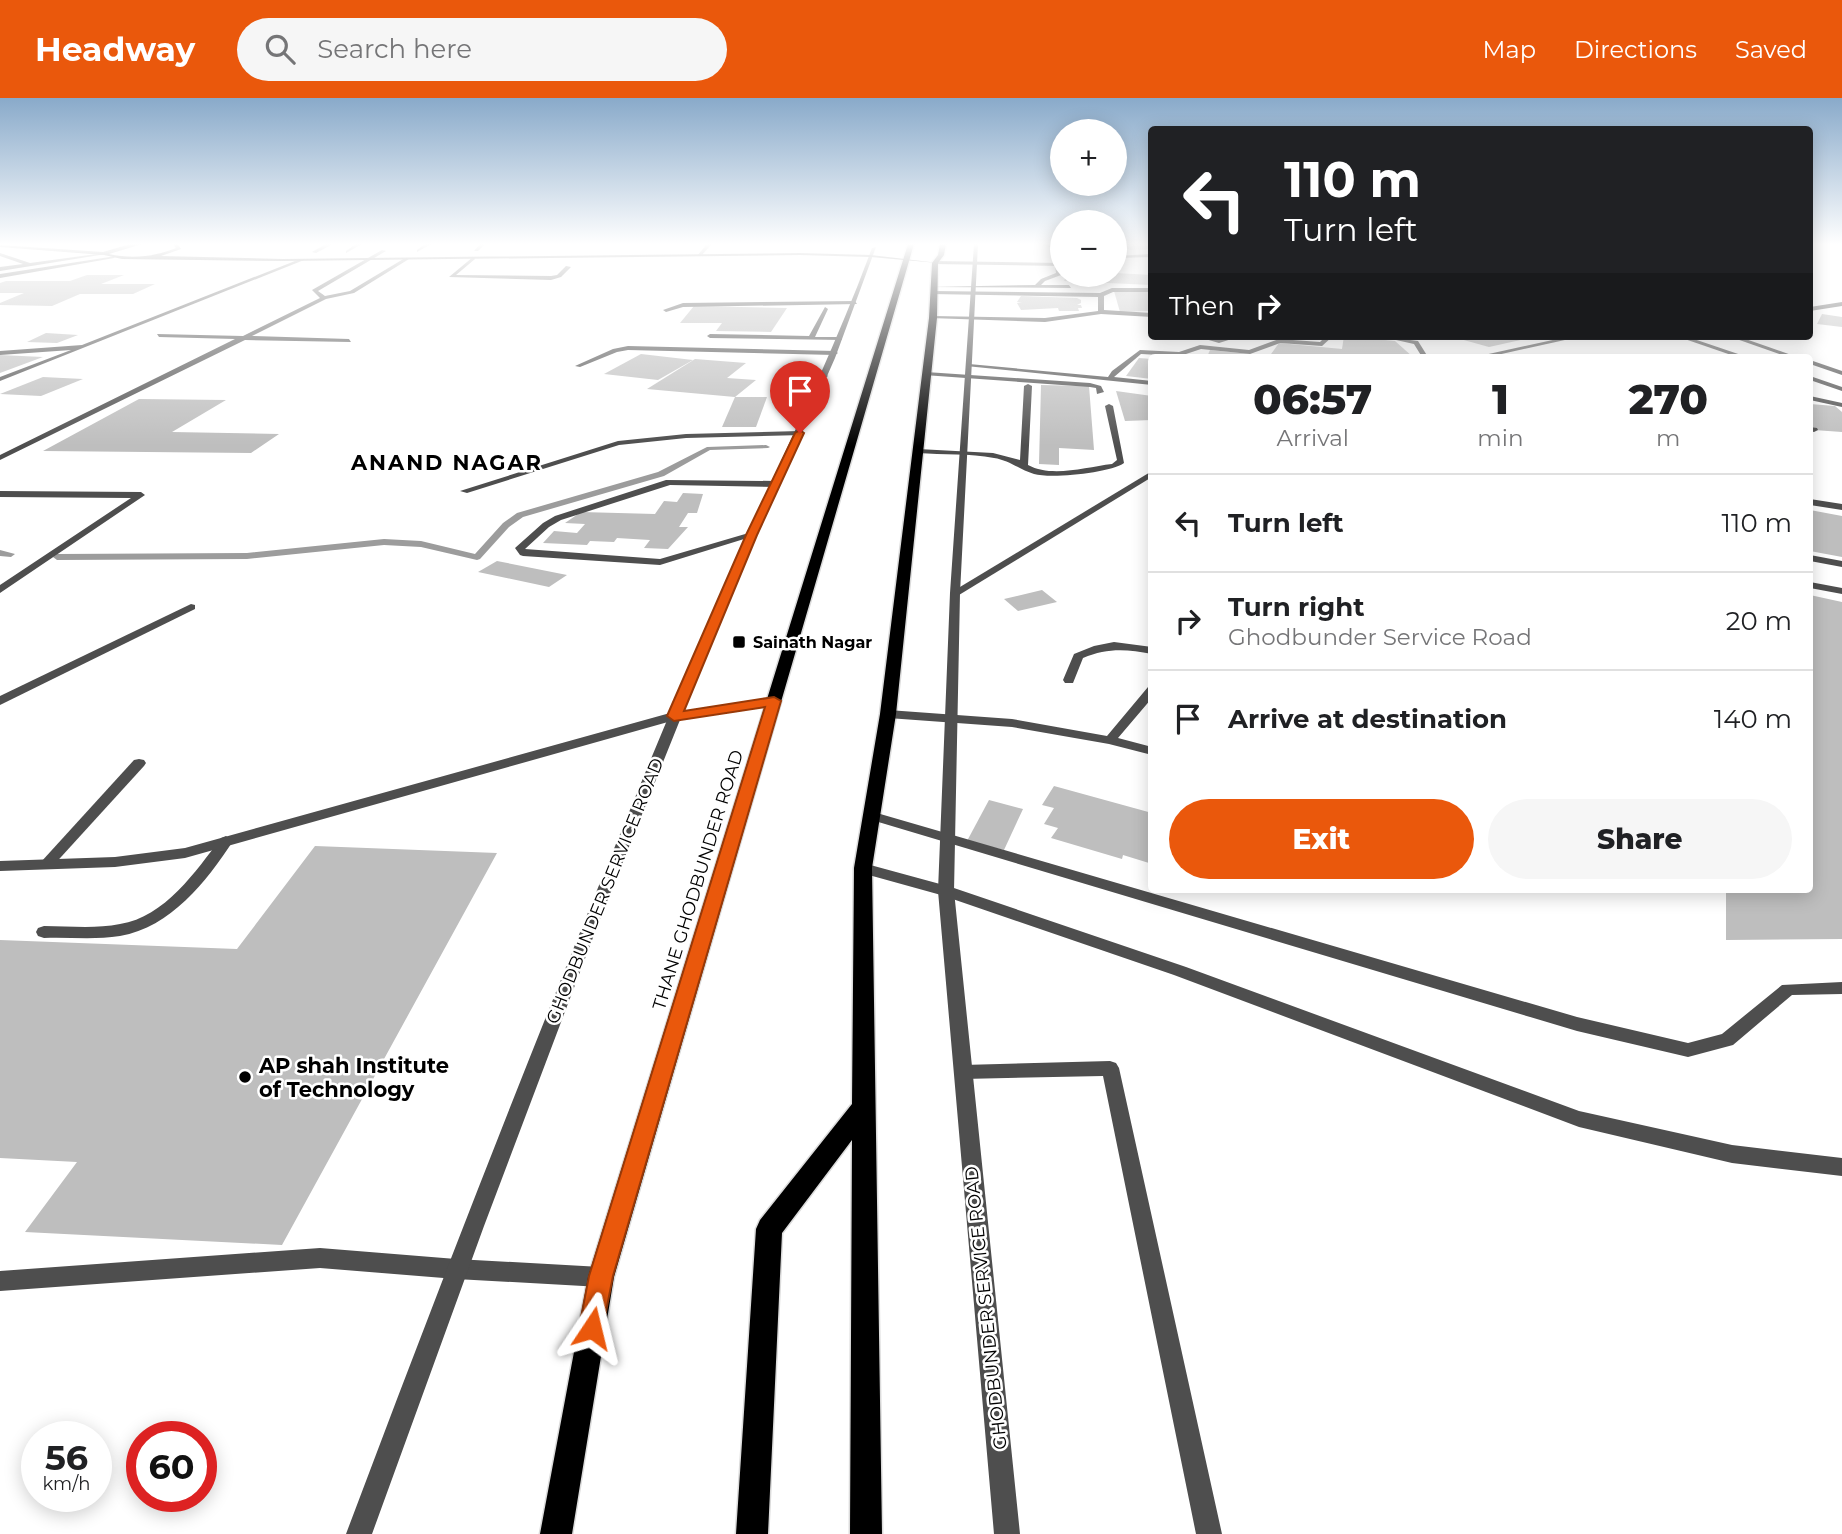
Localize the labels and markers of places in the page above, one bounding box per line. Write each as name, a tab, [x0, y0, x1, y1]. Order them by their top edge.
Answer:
pin	[770, 361, 830, 433]
place label: Sainath Nagar	[753, 633, 872, 652]
marker: Sainath Nagar	[731, 634, 747, 650]
place label: AP shah Institute of Technology	[258, 1053, 449, 1102]
marker: AP shah Institute of Technology	[237, 1069, 253, 1085]

